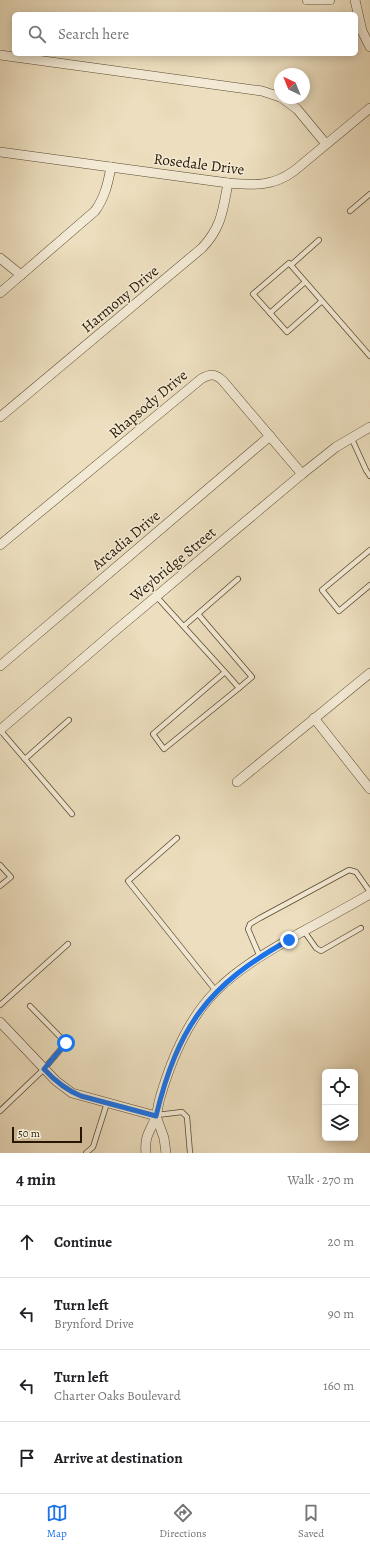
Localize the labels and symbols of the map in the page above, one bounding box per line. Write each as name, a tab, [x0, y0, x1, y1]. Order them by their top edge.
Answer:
north arrow	[274, 68, 310, 104]
street label: Rosedale Drive	[153, 149, 246, 180]
street label: Harmony Drive	[77, 261, 163, 337]
street label: Rhapsody Drive	[104, 365, 192, 443]
street label: Arcadia Drive	[87, 505, 164, 575]
street label: Weybridge Street	[125, 522, 220, 606]
route end	[280, 931, 298, 949]
route start	[57, 1034, 75, 1052]
scale bar	[12, 1125, 82, 1144]

